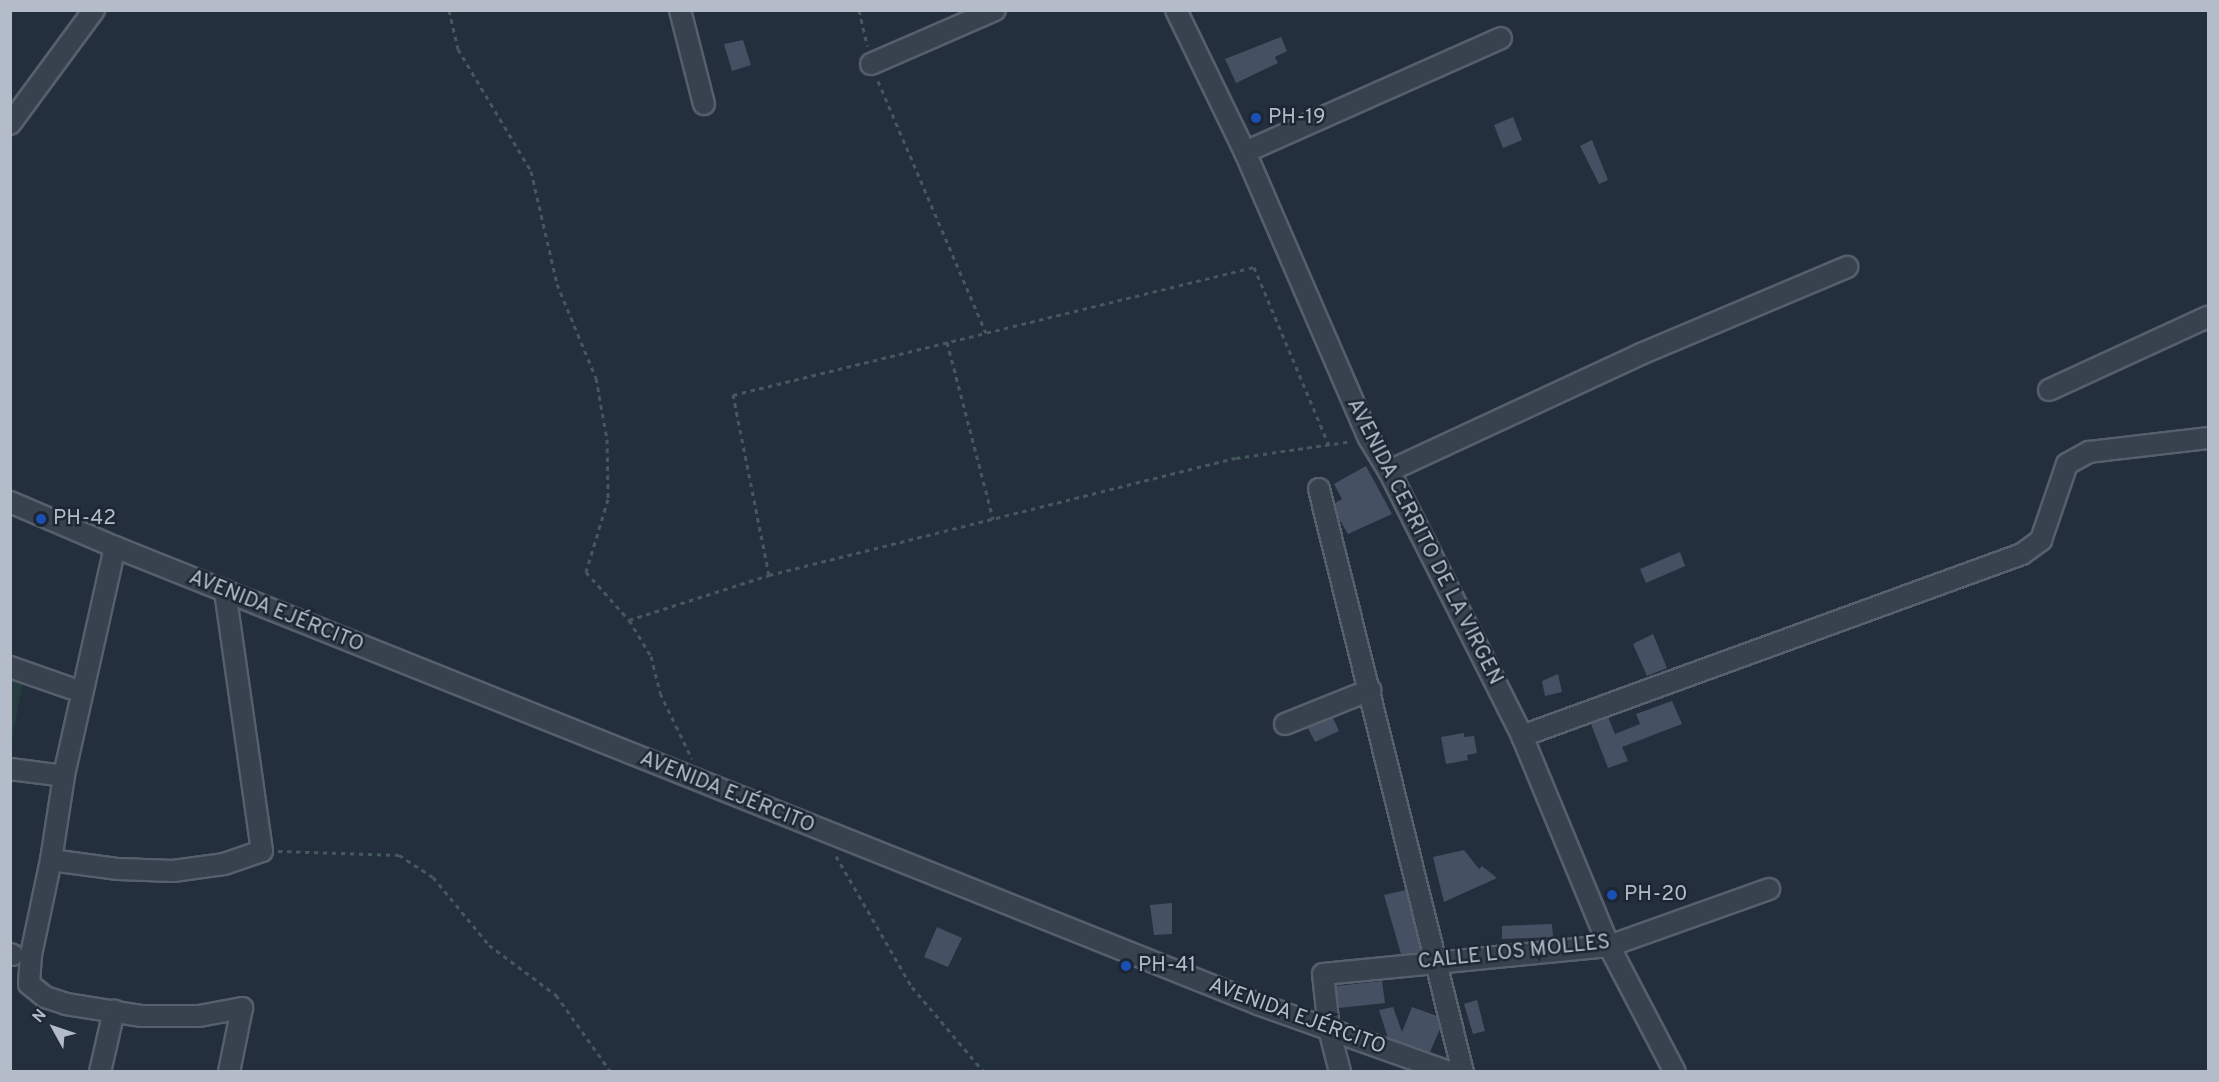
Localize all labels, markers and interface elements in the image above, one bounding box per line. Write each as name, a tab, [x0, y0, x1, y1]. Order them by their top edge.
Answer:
place label: PH-19	[1268, 105, 1326, 131]
marker: PH-19	[1249, 111, 1263, 125]
street label: AVENIDA CERRITO DE LA VIRGEN	[1340, 393, 1508, 691]
place label: PH-42	[53, 506, 116, 532]
marker: PH-42	[34, 512, 48, 526]
street label: AVENIDA EJÉRCITO	[184, 565, 368, 659]
street label: AVENIDA EJÉRCITO	[635, 746, 819, 840]
place label: PH-20	[1624, 882, 1688, 908]
marker: PH-20	[1605, 888, 1619, 902]
street label: CALLE LOS MOLLES	[1417, 930, 1611, 976]
place label: PH-41	[1138, 953, 1196, 979]
marker: PH-41	[1119, 959, 1133, 973]
street label: AVENIDA EJÉRCITO	[1205, 973, 1389, 1061]
north arrow	[24, 998, 84, 1058]
text: N	[29, 1006, 52, 1027]

